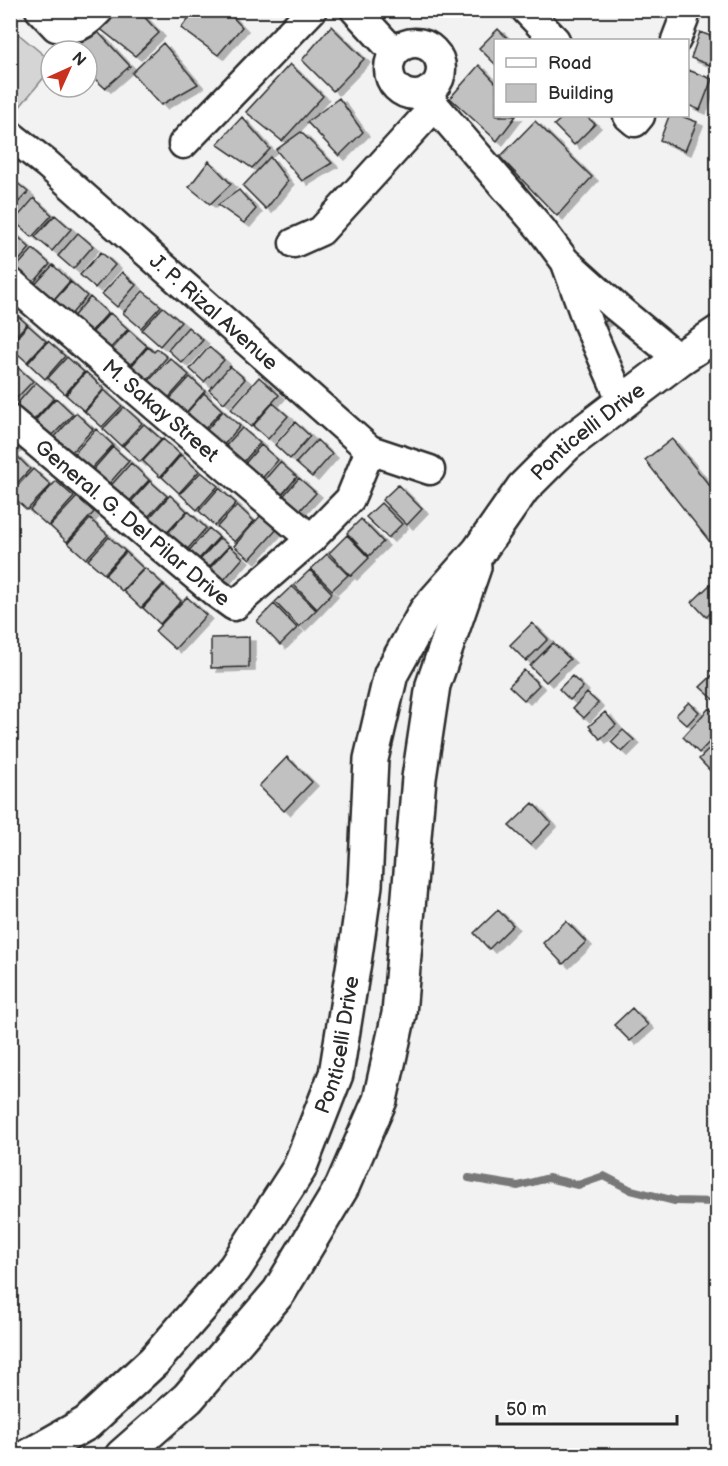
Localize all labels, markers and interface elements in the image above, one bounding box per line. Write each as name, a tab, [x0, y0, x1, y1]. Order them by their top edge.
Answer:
north arrow	[39, 39, 99, 99]
legend	[494, 39, 689, 117]
text: N	[68, 48, 90, 70]
text: Road	[548, 53, 592, 74]
text: Building	[548, 83, 614, 104]
street label: J. P. Rizal Avenue	[145, 248, 283, 375]
street label: M. Sakay Street	[97, 354, 224, 468]
street label: Ponticelli Drive	[525, 377, 650, 486]
street label: General. G. Del Pilar Drive	[30, 434, 235, 611]
street label: Ponticelli Drive	[309, 974, 364, 1117]
scale bar	[497, 1388, 677, 1426]
text: 50 m	[506, 1399, 547, 1420]

